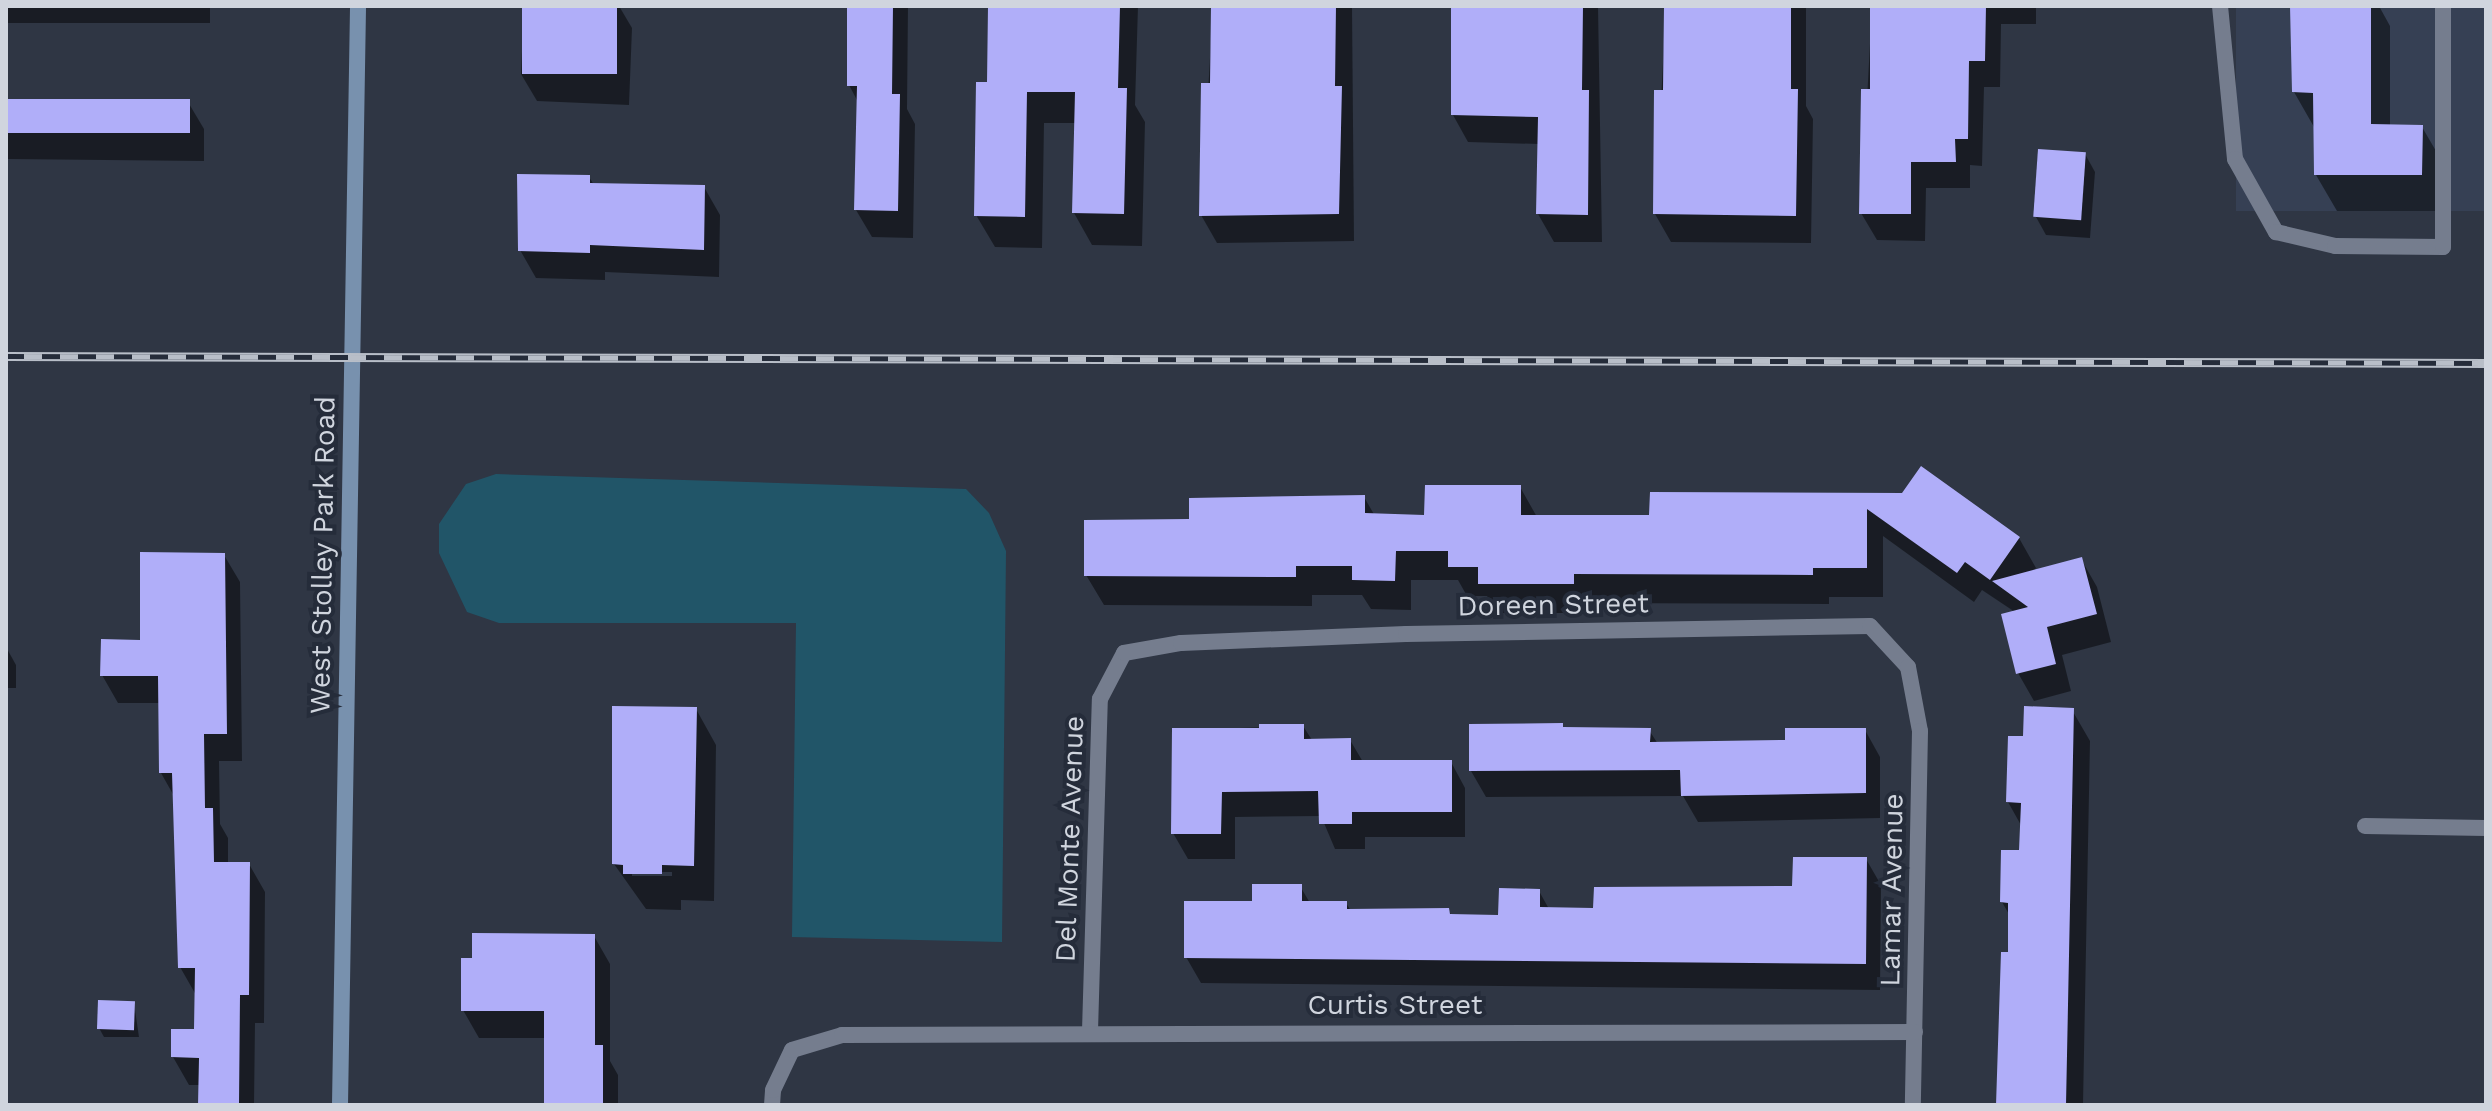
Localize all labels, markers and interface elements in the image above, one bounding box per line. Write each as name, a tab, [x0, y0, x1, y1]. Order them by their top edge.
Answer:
street label: West Stolley Park Road	[303, 395, 343, 715]
street label: Doreen Street	[1457, 587, 1649, 623]
street label: Del Monte Avenue	[1049, 714, 1091, 964]
street label: Lamar Avenue	[1873, 792, 1911, 988]
street label: Curtis Street	[1308, 988, 1482, 1022]

